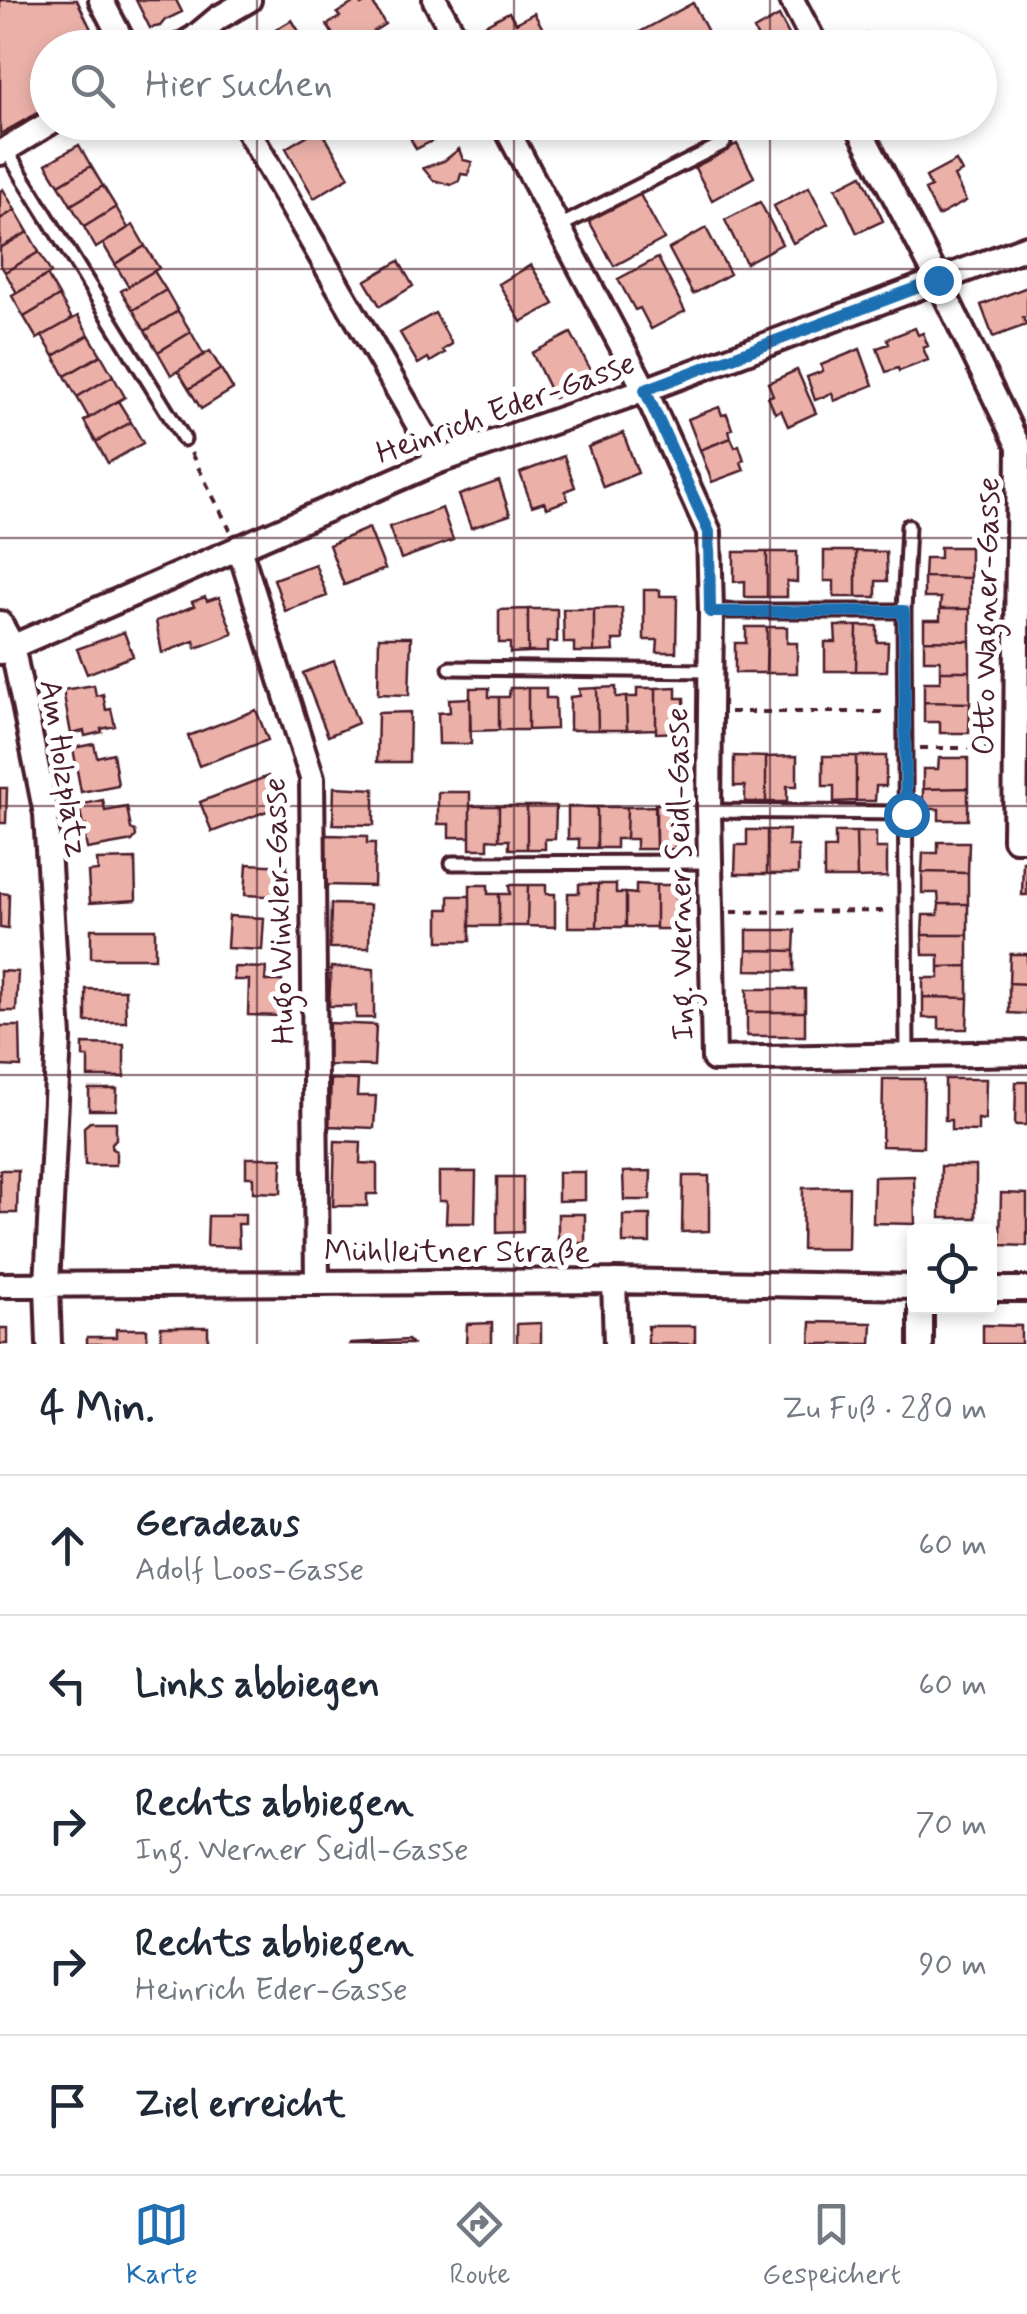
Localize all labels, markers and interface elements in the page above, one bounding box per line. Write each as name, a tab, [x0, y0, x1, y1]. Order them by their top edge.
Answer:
search box	[30, 30, 997, 140]
icon: search	[65, 58, 120, 113]
text: Hier suchen	[145, 61, 333, 110]
route end	[916, 258, 962, 304]
street label: Heinrich Eder-Gasse	[370, 343, 641, 475]
street label: Otto Wagner-Gasse	[964, 476, 1013, 756]
street label: Am Holzplatz	[28, 677, 98, 860]
street label: Ing. Werner Seidl-Gasse	[657, 707, 708, 1041]
street label: Hugo Winkler-Gasse	[254, 776, 309, 1045]
route start	[884, 792, 930, 838]
map controls	[907, 1224, 997, 1314]
button: locate	[907, 1224, 997, 1314]
street label: Mühlleitner Straße	[324, 1231, 590, 1273]
text: 4 Min.	[40, 1382, 155, 1437]
text: Zu Fuß · 280 m	[782, 1388, 987, 1430]
text: Geradeaus	[135, 1500, 300, 1549]
icon: ahead	[40, 1518, 95, 1573]
text: 60 m	[918, 1524, 987, 1566]
text: Adolf Loos-Gasse	[135, 1549, 364, 1591]
icon: left	[40, 1658, 95, 1713]
text: Links abbiegen	[135, 1661, 380, 1710]
text: 60 m	[918, 1664, 987, 1706]
text: Rechts abbiegen	[135, 1780, 414, 1829]
icon: right	[40, 1798, 95, 1853]
text: 70 m	[915, 1804, 987, 1846]
text: Ing. Werner Seidl-Gasse	[135, 1829, 469, 1871]
text: Rechts abbiegen	[135, 1920, 414, 1969]
icon: right	[40, 1938, 95, 1993]
text: 90 m	[919, 1944, 987, 1986]
text: Heinrich Eder-Gasse	[135, 1969, 408, 2011]
icon: arrive	[40, 2078, 95, 2133]
text: Ziel erreicht	[135, 2081, 346, 2130]
tab: Karte	[126, 2197, 198, 2294]
tab: Route	[449, 2197, 510, 2294]
tab: Gespeichert	[762, 2197, 901, 2294]

